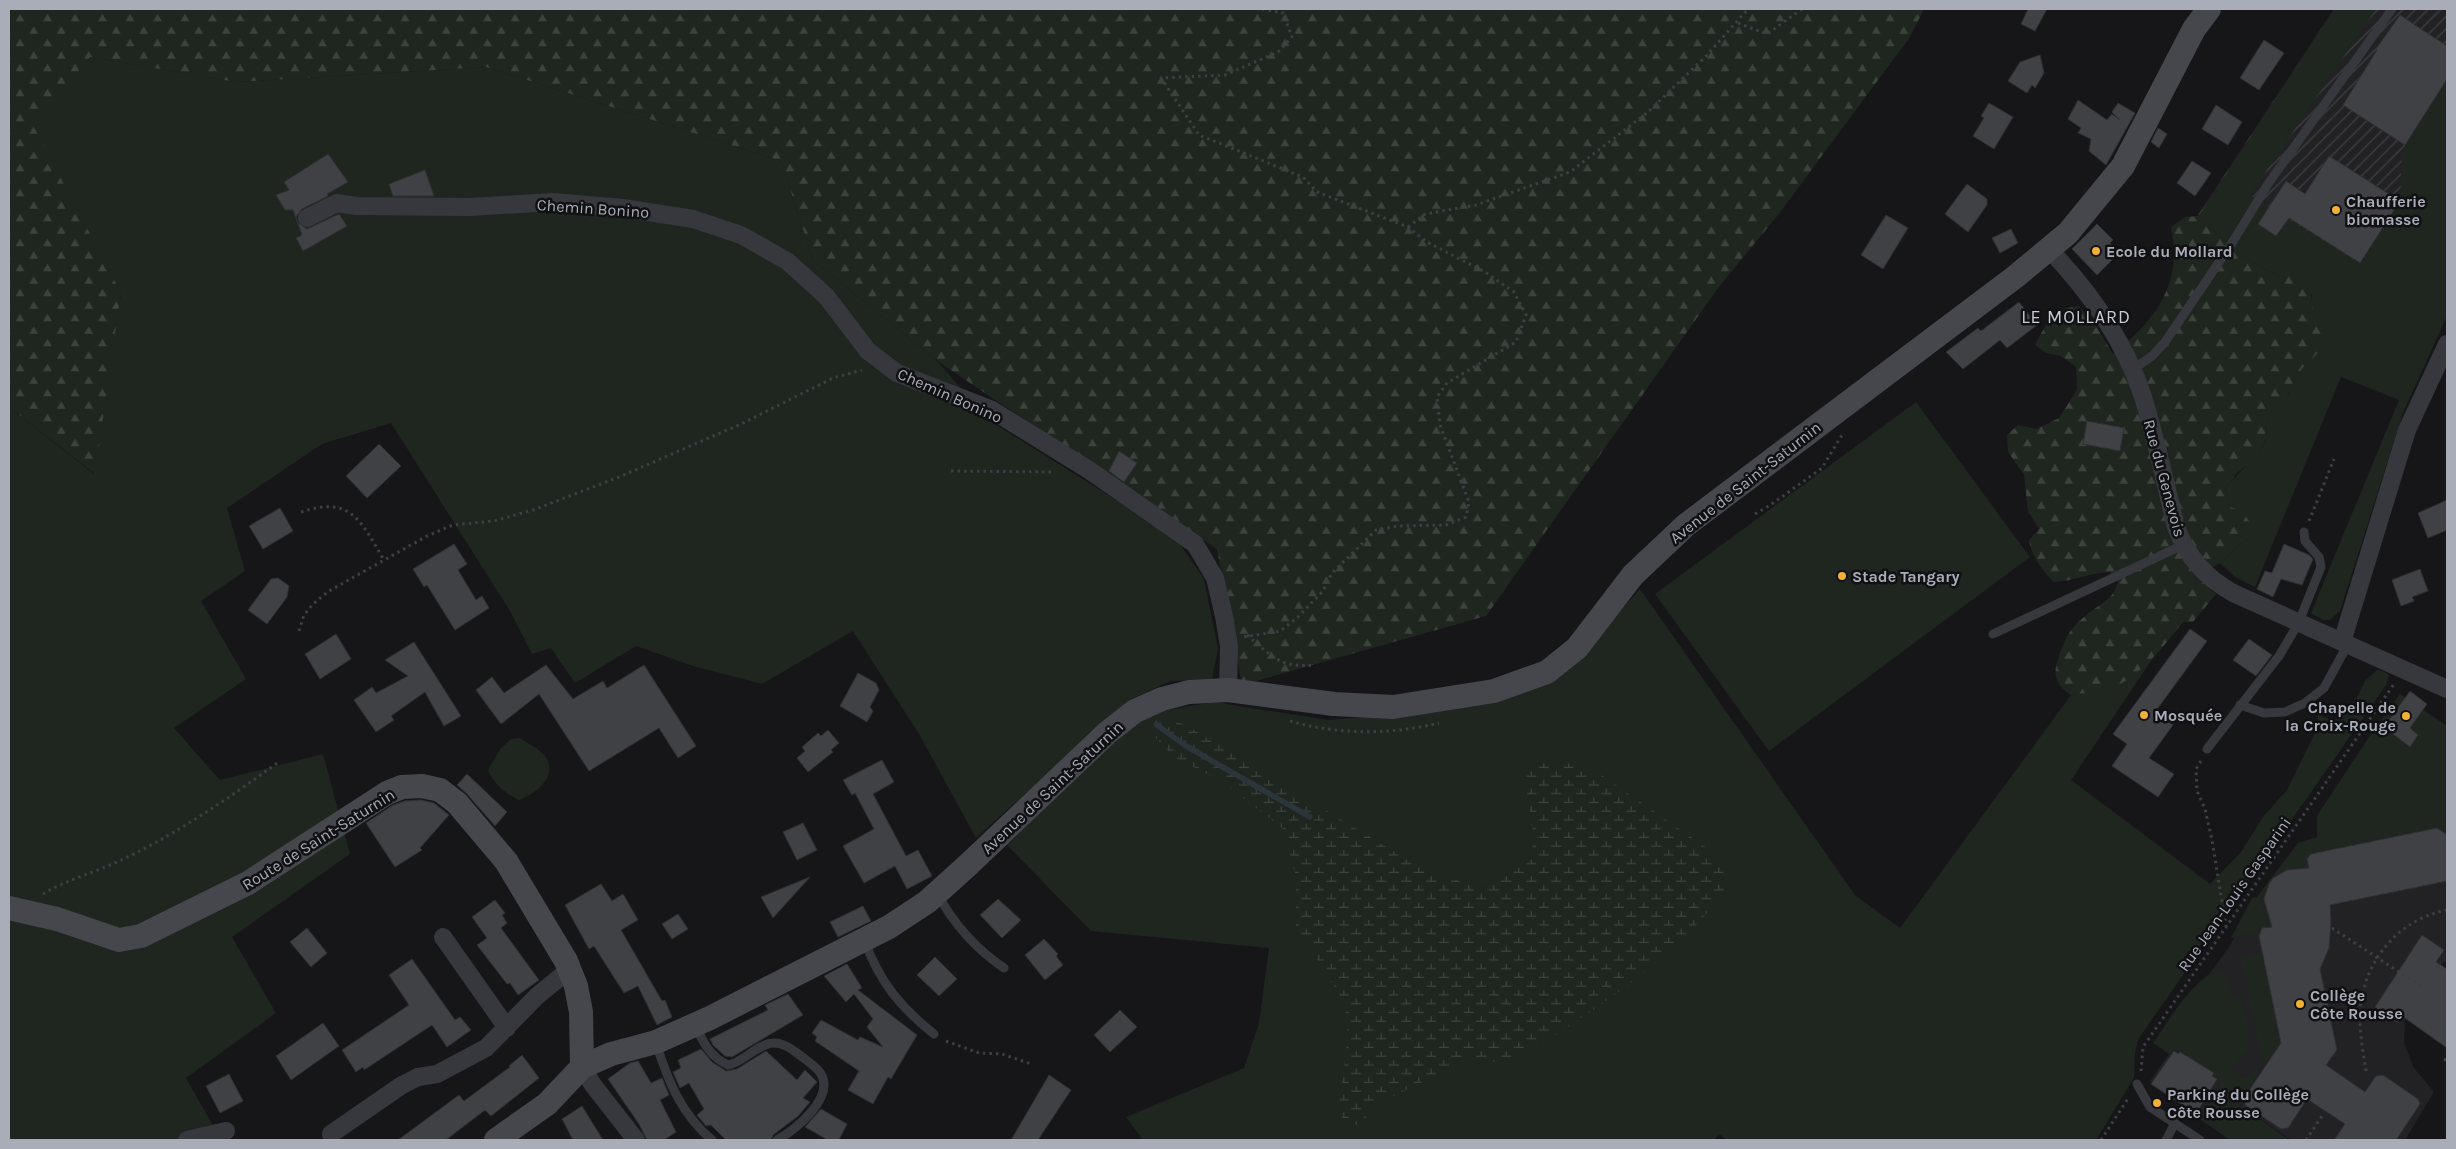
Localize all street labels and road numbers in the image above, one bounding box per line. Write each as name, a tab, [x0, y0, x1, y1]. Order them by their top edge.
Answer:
street label: Chemin Bonino	[536, 195, 650, 222]
street label: Chemin Bonino	[895, 364, 1005, 427]
street label: Avenue de Saint-Saturnin	[1666, 417, 1825, 547]
street label: Rue du Genevois	[2140, 417, 2189, 539]
street label: Avenue de Saint-Saturnin	[978, 717, 1127, 858]
street label: Route de Saint-Saturnin	[238, 785, 398, 894]
street label: Rue Jean-Louis Gasparini	[2174, 814, 2295, 975]

